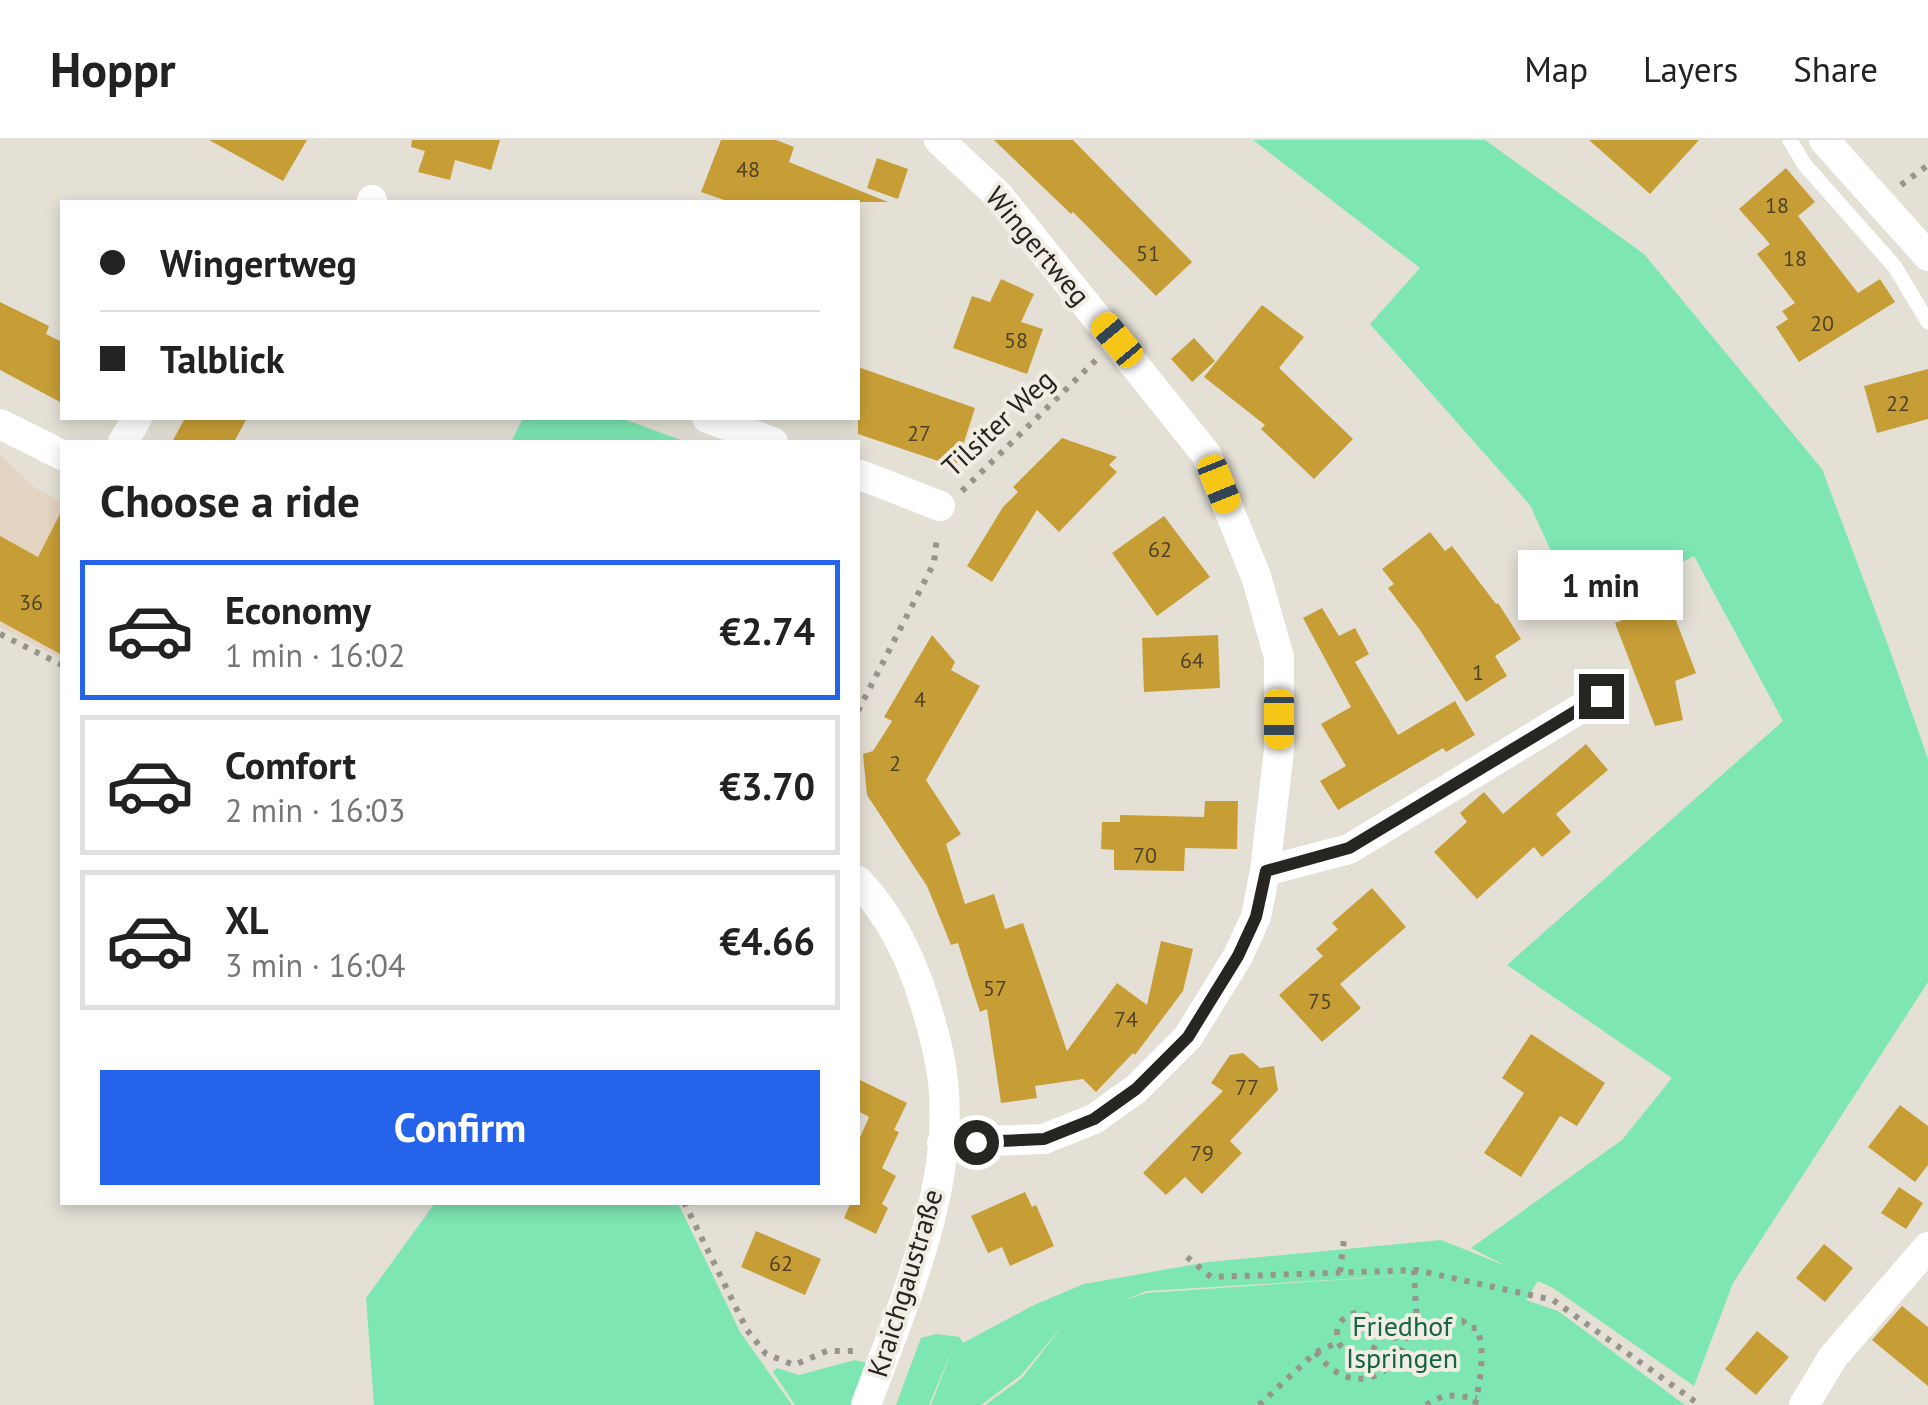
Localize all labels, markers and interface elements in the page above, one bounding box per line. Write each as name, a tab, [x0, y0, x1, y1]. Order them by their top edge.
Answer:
text: Hoppr	[50, 38, 176, 100]
text: Map	[1524, 46, 1588, 92]
text: Layers	[1643, 46, 1738, 92]
text: Share	[1793, 46, 1878, 92]
house number: 48	[736, 155, 760, 183]
street label: Wingertweg	[978, 179, 1099, 313]
house number: 18	[1765, 191, 1789, 219]
text: Wingertweg	[160, 238, 357, 287]
house number: 51	[1136, 239, 1160, 267]
house number: 18	[1783, 244, 1807, 272]
car	[1086, 307, 1148, 373]
house number: 20	[1810, 309, 1834, 337]
house number: 58	[1004, 326, 1028, 354]
text: Talblick	[160, 334, 285, 383]
street label: Tilsiter Weg	[933, 361, 1062, 484]
house number: 22	[1886, 389, 1910, 417]
house number: 27	[907, 419, 931, 447]
car	[1194, 451, 1244, 517]
text: Choose a ride	[100, 471, 360, 529]
house number: 62	[1148, 535, 1172, 563]
callout: 1 min	[1518, 551, 1684, 621]
text: 1 min	[1561, 564, 1640, 606]
icon: car	[105, 585, 195, 675]
text: Economy	[225, 585, 371, 634]
house number: 36	[19, 588, 43, 616]
text: €2.74	[719, 606, 815, 655]
text: 1 min · 16:02	[225, 634, 405, 676]
house number: 64	[1180, 646, 1204, 674]
house number: 1	[1472, 658, 1484, 686]
route end	[1579, 674, 1624, 719]
house number: 4	[914, 685, 926, 713]
car	[1264, 689, 1294, 749]
icon: car	[105, 740, 195, 830]
text: Comfort	[225, 740, 356, 789]
house number: 2	[889, 749, 901, 777]
text: €3.70	[719, 761, 815, 810]
text: 2 min · 16:03	[225, 789, 405, 831]
house number: 70	[1133, 841, 1157, 869]
icon: car	[105, 895, 195, 985]
text: XL	[225, 895, 269, 944]
text: €4.66	[719, 916, 815, 965]
text: 3 min · 16:04	[225, 944, 405, 986]
house number: 57	[983, 974, 1007, 1002]
house number: 75	[1308, 987, 1332, 1015]
house number: 74	[1114, 1005, 1138, 1033]
button: Confirm	[100, 1070, 820, 1185]
house number: 77	[1235, 1073, 1259, 1101]
route start	[954, 1120, 999, 1165]
house number: 79	[1190, 1139, 1214, 1167]
street label: Kraichgaustraße	[858, 1184, 951, 1381]
house number: 62	[769, 1249, 793, 1277]
park label: Friedhof Ispringen	[1346, 1307, 1458, 1376]

